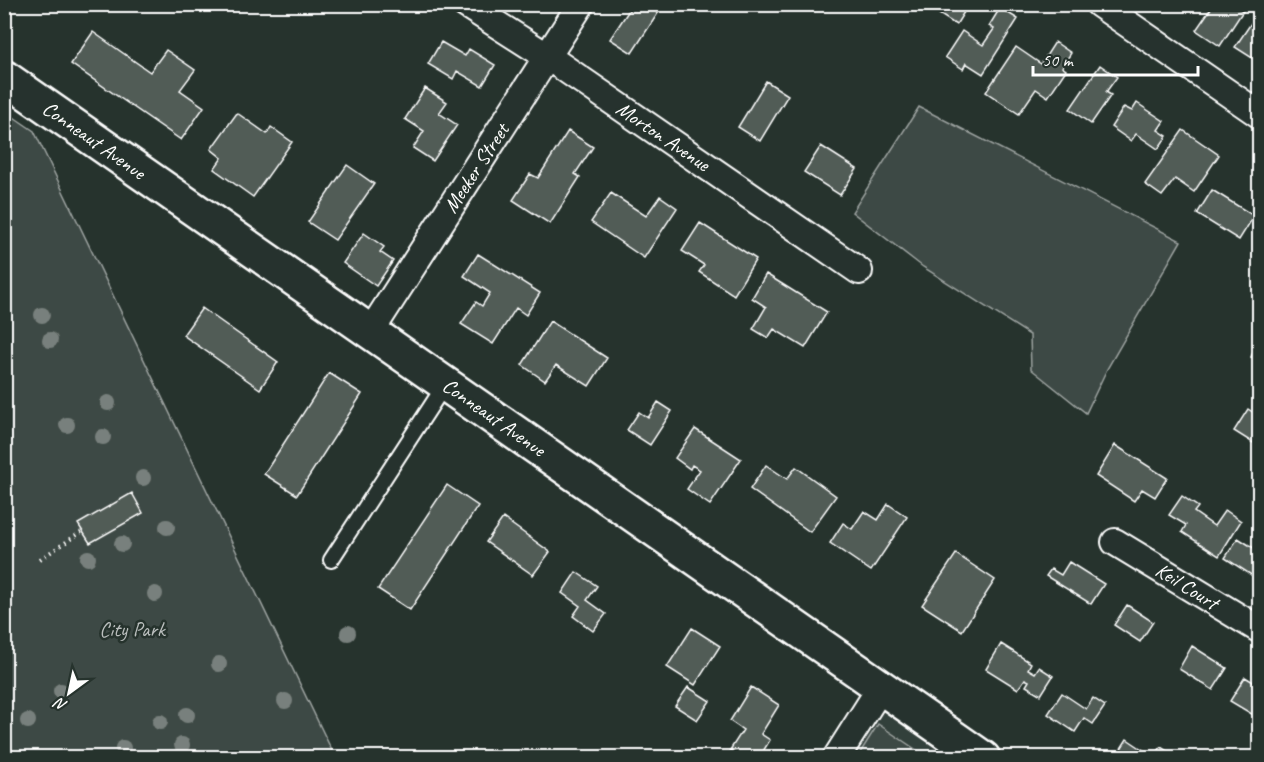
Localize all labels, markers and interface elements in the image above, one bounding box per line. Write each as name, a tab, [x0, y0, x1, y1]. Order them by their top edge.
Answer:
scale bar	[1033, 39, 1198, 77]
text: 50 m	[1042, 49, 1075, 71]
street label: Conneaut Avenue	[38, 95, 152, 186]
street label: Morton Avenue	[611, 95, 716, 177]
street label: Meeker Street	[438, 117, 516, 218]
street label: Conneaut Avenue	[438, 372, 552, 463]
street label: Keil Court	[1151, 557, 1226, 617]
park label: City Park	[99, 616, 167, 642]
north arrow	[39, 663, 99, 723]
text: N	[49, 692, 71, 716]

